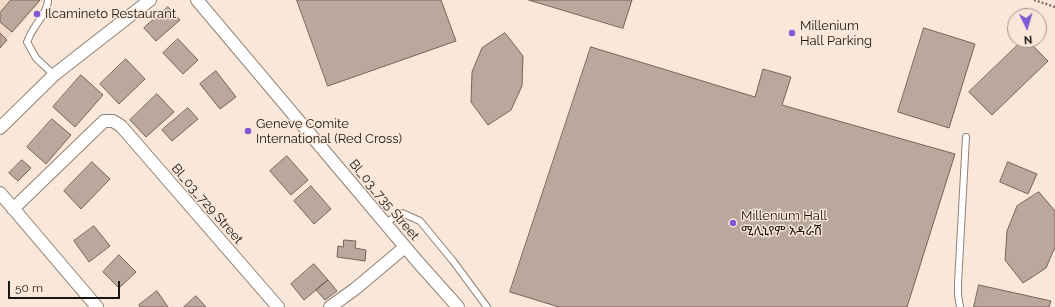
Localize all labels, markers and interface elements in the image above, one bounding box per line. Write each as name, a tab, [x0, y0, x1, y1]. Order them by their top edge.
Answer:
place label: Ilcamineto Restaurant	[45, 6, 176, 22]
north arrow	[1007, 8, 1047, 48]
marker: Ilcamineto Restaurant	[32, 9, 42, 19]
place label: Millenium Hall Parking	[800, 18, 872, 49]
marker: Millenium Hall Parking	[787, 28, 797, 38]
text: N	[1023, 33, 1033, 46]
place label: Geneve Comite International (Red Cross)	[256, 116, 402, 147]
marker: Geneve Comite International (Red Cross)	[243, 126, 253, 136]
street label: Bl_03_735 Street	[346, 156, 422, 244]
street label: Bl_03_729 Street	[168, 161, 246, 247]
place label: Millenium Hall ሚሊኒየም አዳራሽ	[741, 208, 827, 239]
marker: Millenium Hall ሚሊኒየም አዳራሽ	[728, 218, 738, 228]
scale bar	[10, 273, 122, 299]
text: 50 m	[15, 281, 43, 295]

